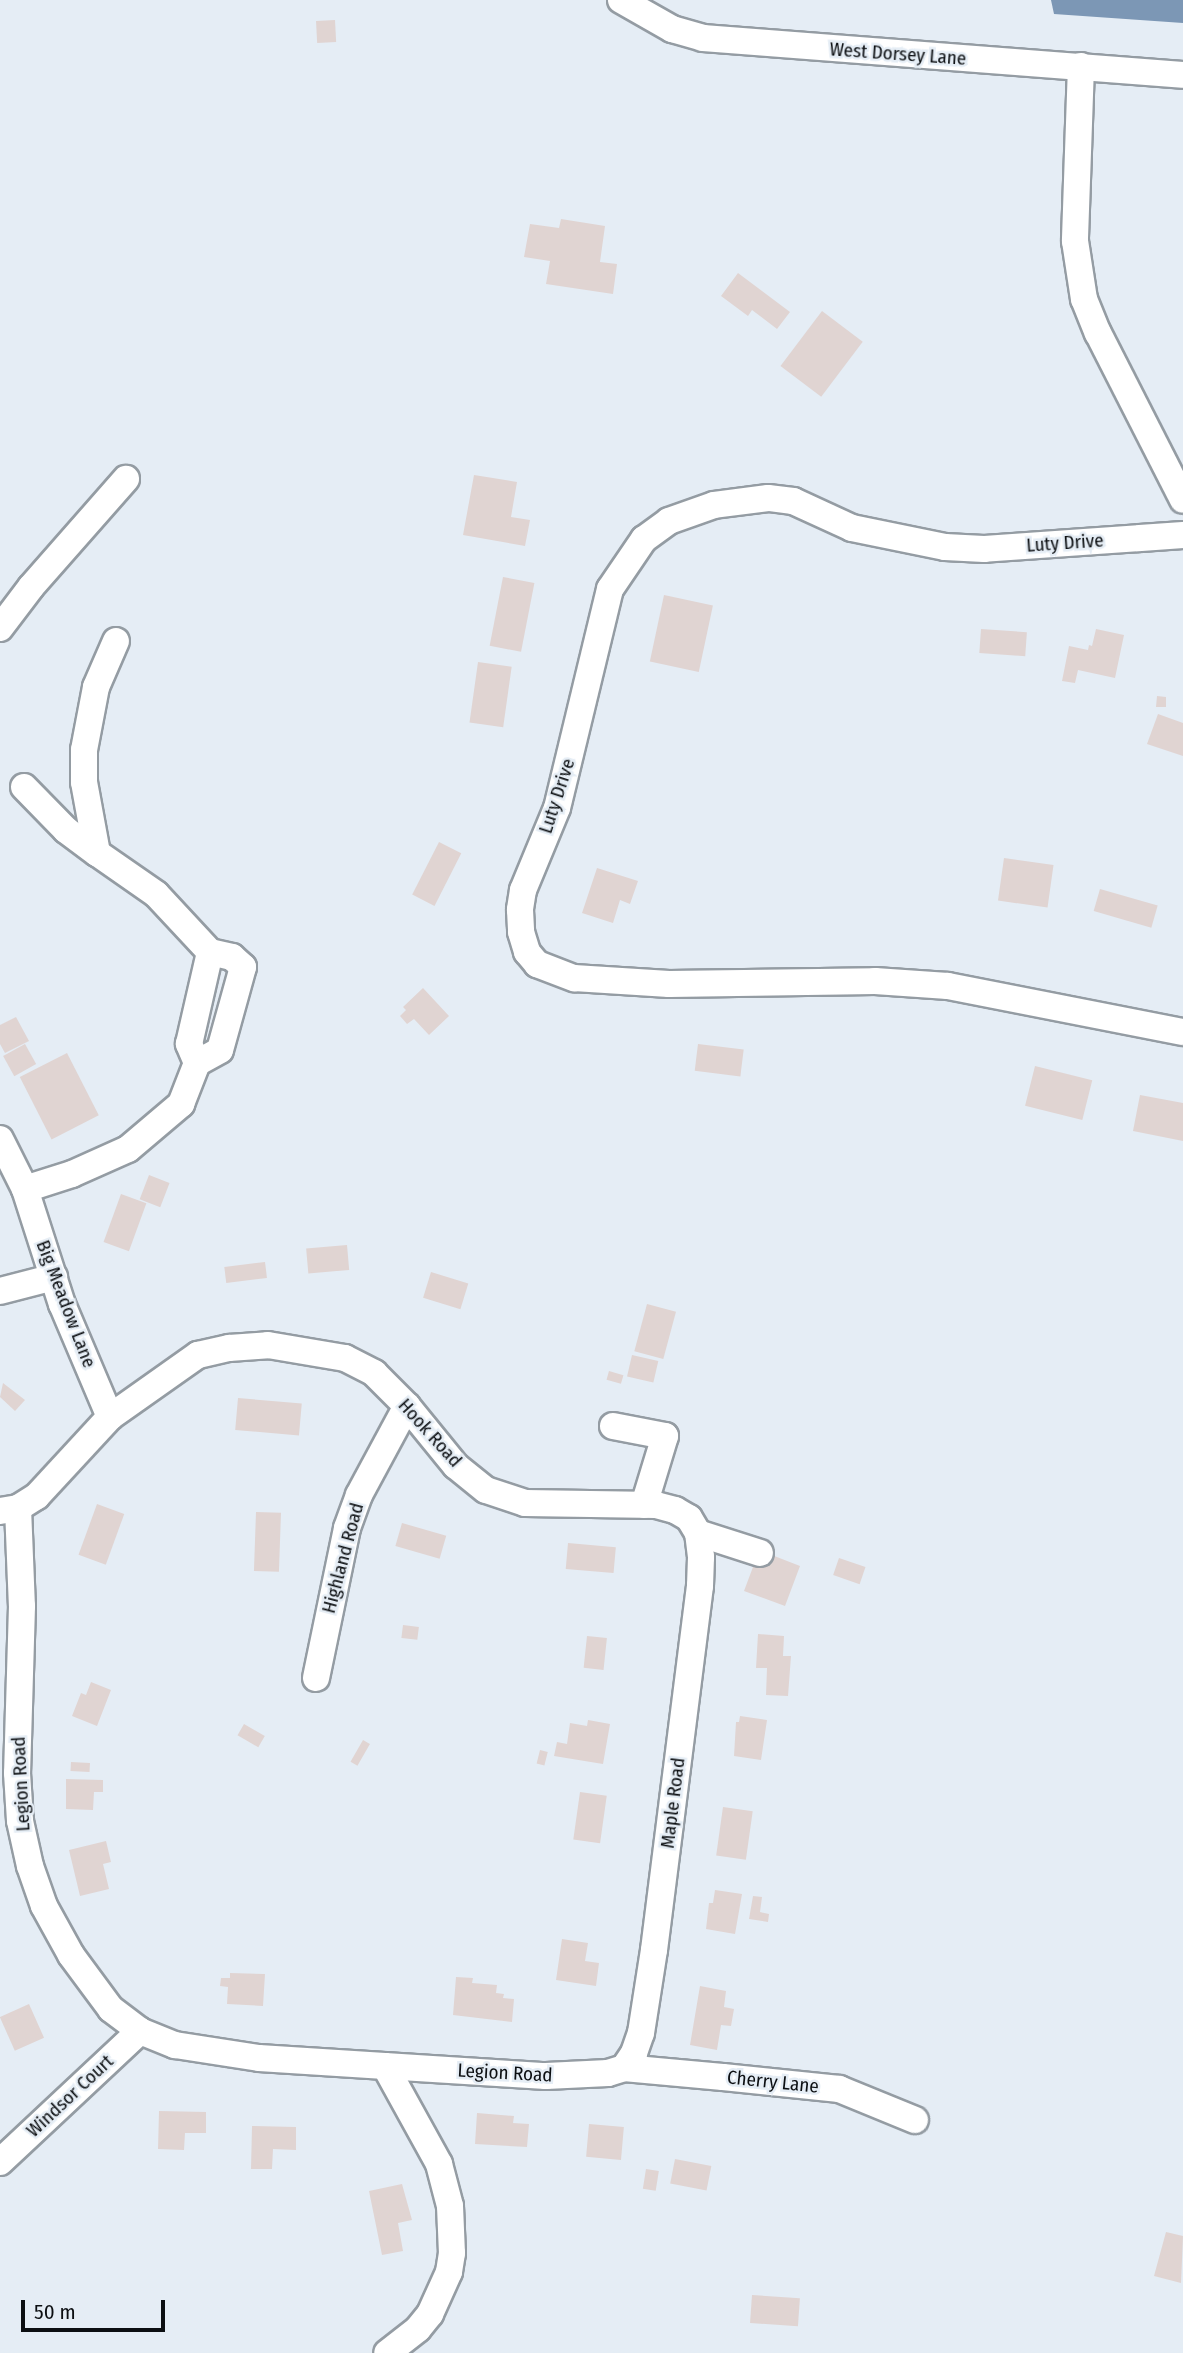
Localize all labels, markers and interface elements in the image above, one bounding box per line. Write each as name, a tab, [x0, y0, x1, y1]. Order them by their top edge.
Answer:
street label: West Dorsey Lane	[829, 38, 967, 70]
street label: Luty Drive	[1026, 529, 1104, 557]
street label: Luty Drive	[534, 756, 580, 836]
street label: Big Meadow Lane	[31, 1237, 101, 1371]
street label: Hook Road	[393, 1394, 467, 1472]
street label: Highland Road	[317, 1500, 369, 1616]
street label: Legion Road	[7, 1736, 35, 1832]
street label: Maple Road	[656, 1756, 690, 1850]
street label: Windsor Court	[22, 2050, 118, 2142]
street label: Legion Road	[457, 2059, 553, 2087]
street label: Cherry Lane	[726, 2066, 820, 2098]
scale bar	[24, 2286, 168, 2330]
text: 50 m	[34, 2299, 76, 2325]

